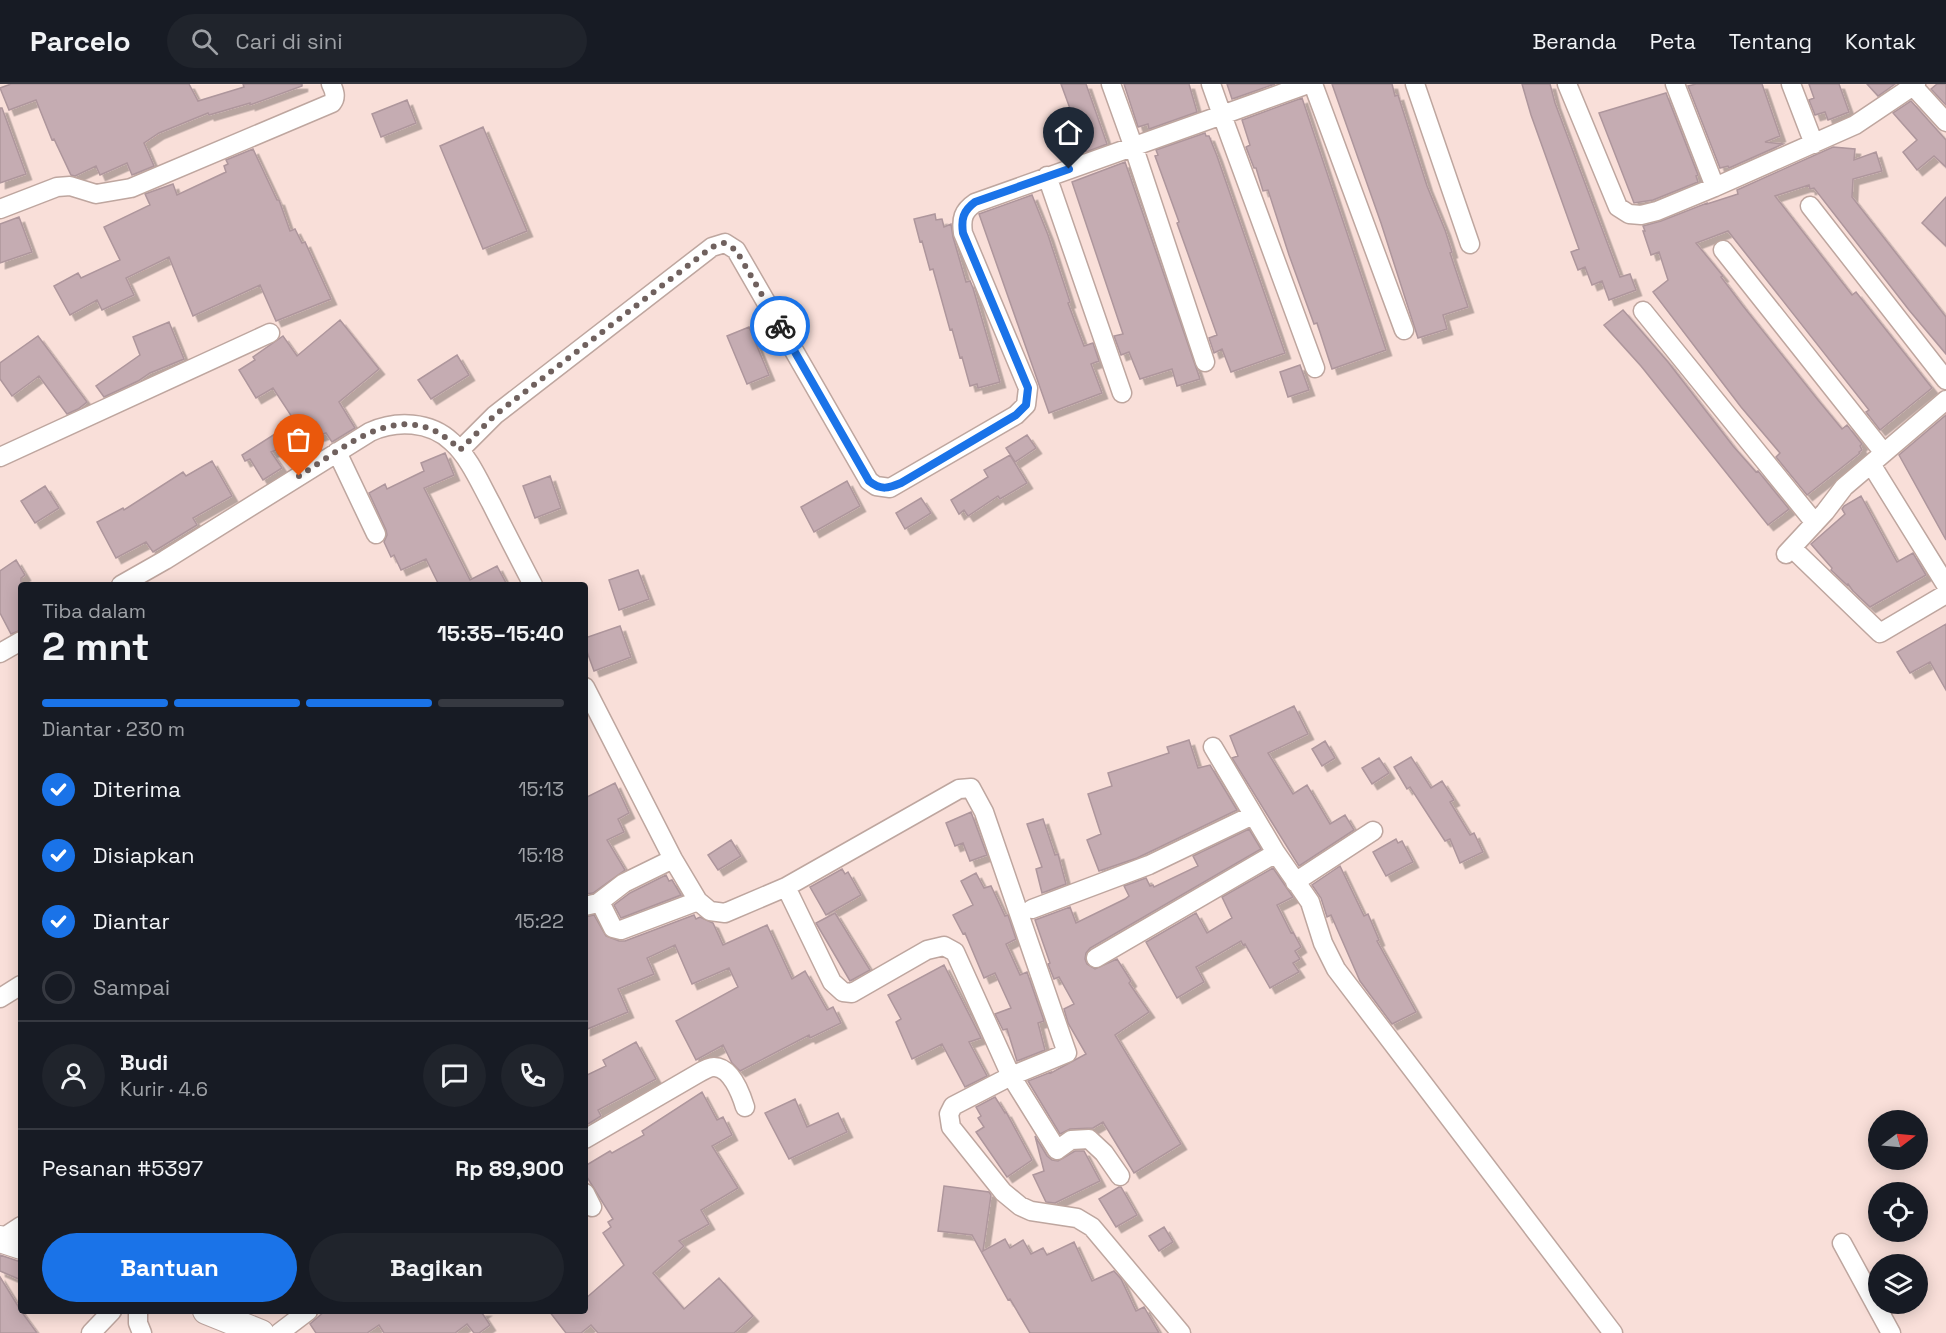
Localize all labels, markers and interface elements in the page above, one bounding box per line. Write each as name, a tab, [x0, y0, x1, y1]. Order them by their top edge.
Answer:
search box	[167, 14, 587, 68]
text: Parcelo	[30, 23, 131, 59]
icon: search	[188, 25, 221, 58]
text: Cari di sini	[236, 27, 343, 55]
text: Beranda	[1532, 28, 1617, 55]
text: Peta	[1650, 28, 1696, 55]
text: Tentang	[1729, 28, 1812, 55]
text: Kontak	[1845, 28, 1916, 55]
pin	[1043, 107, 1094, 169]
icon: home	[1052, 116, 1085, 149]
courier	[750, 296, 810, 356]
icon: bike	[764, 310, 797, 343]
pin	[273, 414, 324, 476]
icon: bag	[282, 423, 315, 456]
text: Tiba dalam	[42, 598, 146, 624]
text: 15:35–15:40	[437, 619, 564, 647]
text: 2 mnt	[42, 622, 150, 671]
text: Diantar · 230 m	[42, 716, 185, 742]
icon: check	[42, 773, 75, 806]
text: Diterima	[93, 775, 181, 803]
text: 15:13	[518, 776, 564, 802]
icon: check	[42, 839, 75, 872]
text: Disiapkan	[93, 841, 195, 869]
text: 15:18	[518, 842, 564, 868]
icon: check	[42, 905, 75, 938]
text: Diantar	[93, 907, 170, 935]
text: 15:22	[514, 908, 564, 934]
text: Sampai	[93, 973, 170, 1001]
button: person	[42, 1044, 105, 1107]
button: chat	[423, 1044, 486, 1107]
button: phone	[501, 1044, 564, 1107]
text: Budi	[120, 1048, 168, 1076]
text: Kurir · 4.6	[120, 1076, 208, 1102]
north arrow	[1868, 1110, 1928, 1170]
map controls	[1868, 1110, 1928, 1314]
text: Pesanan #5397	[42, 1154, 203, 1182]
text: Rp 89,900	[455, 1154, 564, 1182]
button: locate	[1868, 1182, 1928, 1242]
button: Bantuan	[42, 1233, 297, 1302]
button: Bagikan	[309, 1233, 564, 1302]
button: layers	[1868, 1254, 1928, 1314]

